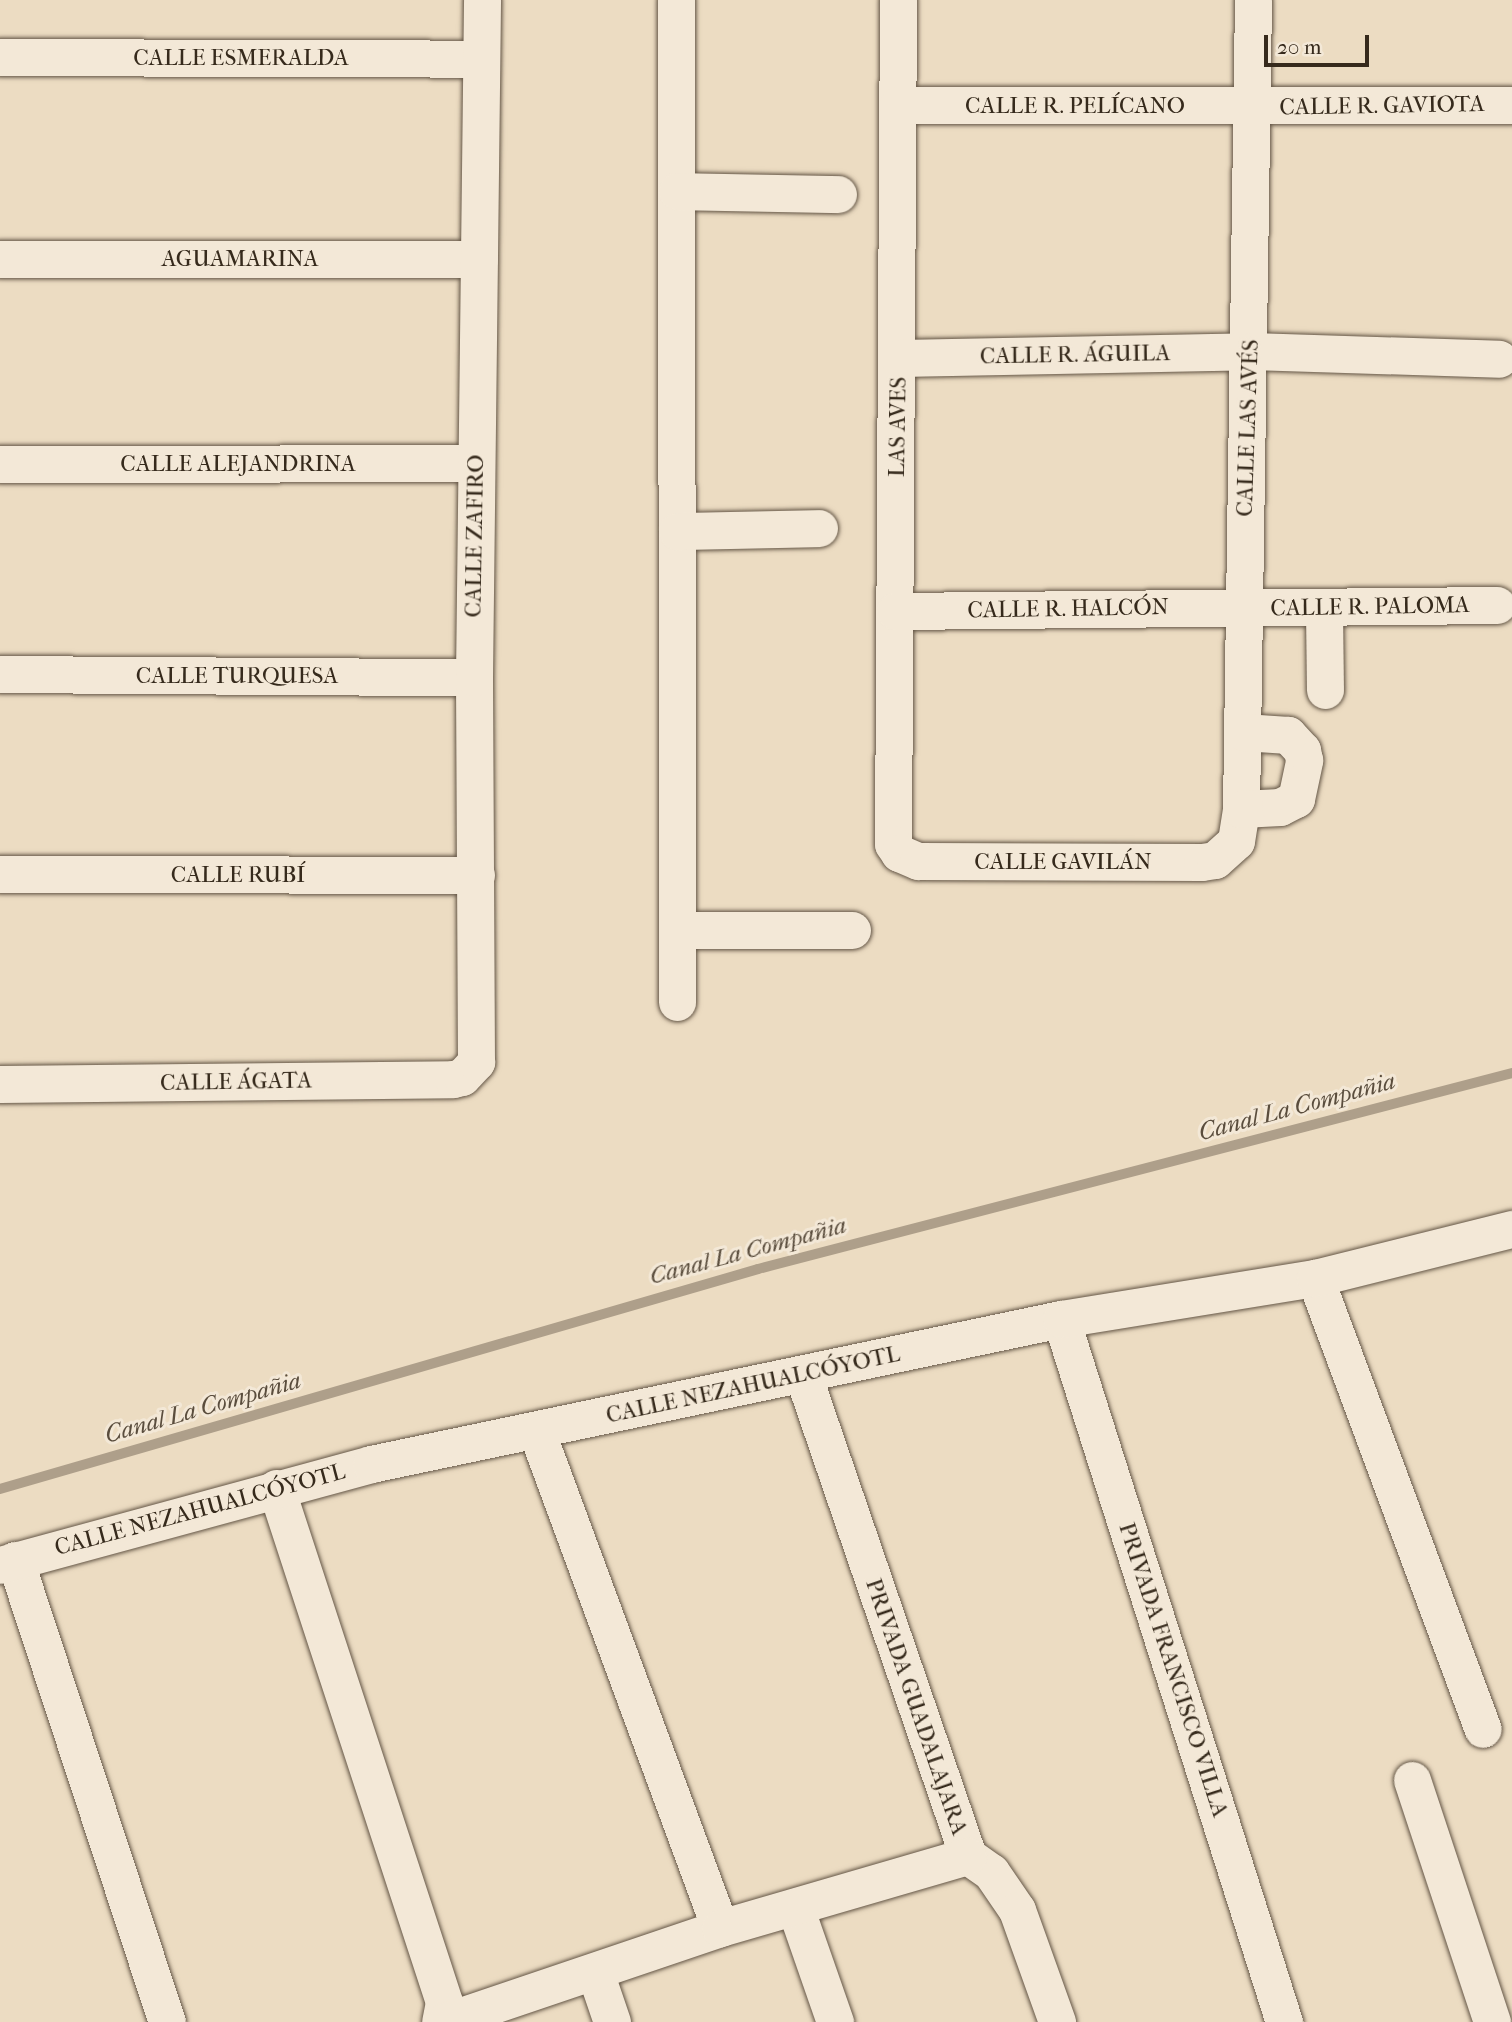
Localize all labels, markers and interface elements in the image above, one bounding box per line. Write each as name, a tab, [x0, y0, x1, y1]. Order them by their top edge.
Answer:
scale bar	[1267, 21, 1372, 65]
text: 20 m	[1277, 35, 1321, 59]
street label: CALLE ESMERALDA	[133, 44, 349, 72]
street label: CALLE R. GAVIOTA	[1279, 90, 1485, 122]
street label: CALLE R. PELÍCANO	[965, 92, 1185, 120]
street label: AGUAMARINA	[161, 245, 319, 273]
street label: CALLE LAS AVÉS	[1231, 339, 1265, 517]
street label: CALLE R. ÁGUILA	[980, 340, 1170, 370]
street label: LAS AVES	[883, 377, 913, 477]
street label: CALLE ALEJANDRINA	[120, 450, 356, 478]
street label: CALLE ZAFIRO	[460, 454, 490, 618]
street label: CALLE R. PALOMA	[1270, 591, 1470, 623]
street label: CALLE R. HALCÓN	[967, 593, 1169, 625]
street label: CALLE TURQUESA	[136, 662, 338, 690]
street label: CALLE GAVILÁN	[974, 848, 1152, 876]
street label: CALLE RUBÍ	[171, 861, 305, 889]
street label: CALLE ÁGATA	[160, 1067, 312, 1097]
water label: Canal La Compañia	[1195, 1067, 1399, 1147]
water label: Canal La Compañia	[646, 1211, 850, 1291]
street label: CALLE NEZAHUALCÓYOTL	[604, 1340, 902, 1430]
water label: Canal La Compañia	[102, 1366, 304, 1450]
street label: CALLE NEZAHUALCÓYOTL	[52, 1458, 348, 1562]
street label: PRIVADA FRANCISCO VILLA	[1112, 1519, 1234, 1821]
street label: PRIVADA GUADALAJARA	[859, 1575, 973, 1839]

